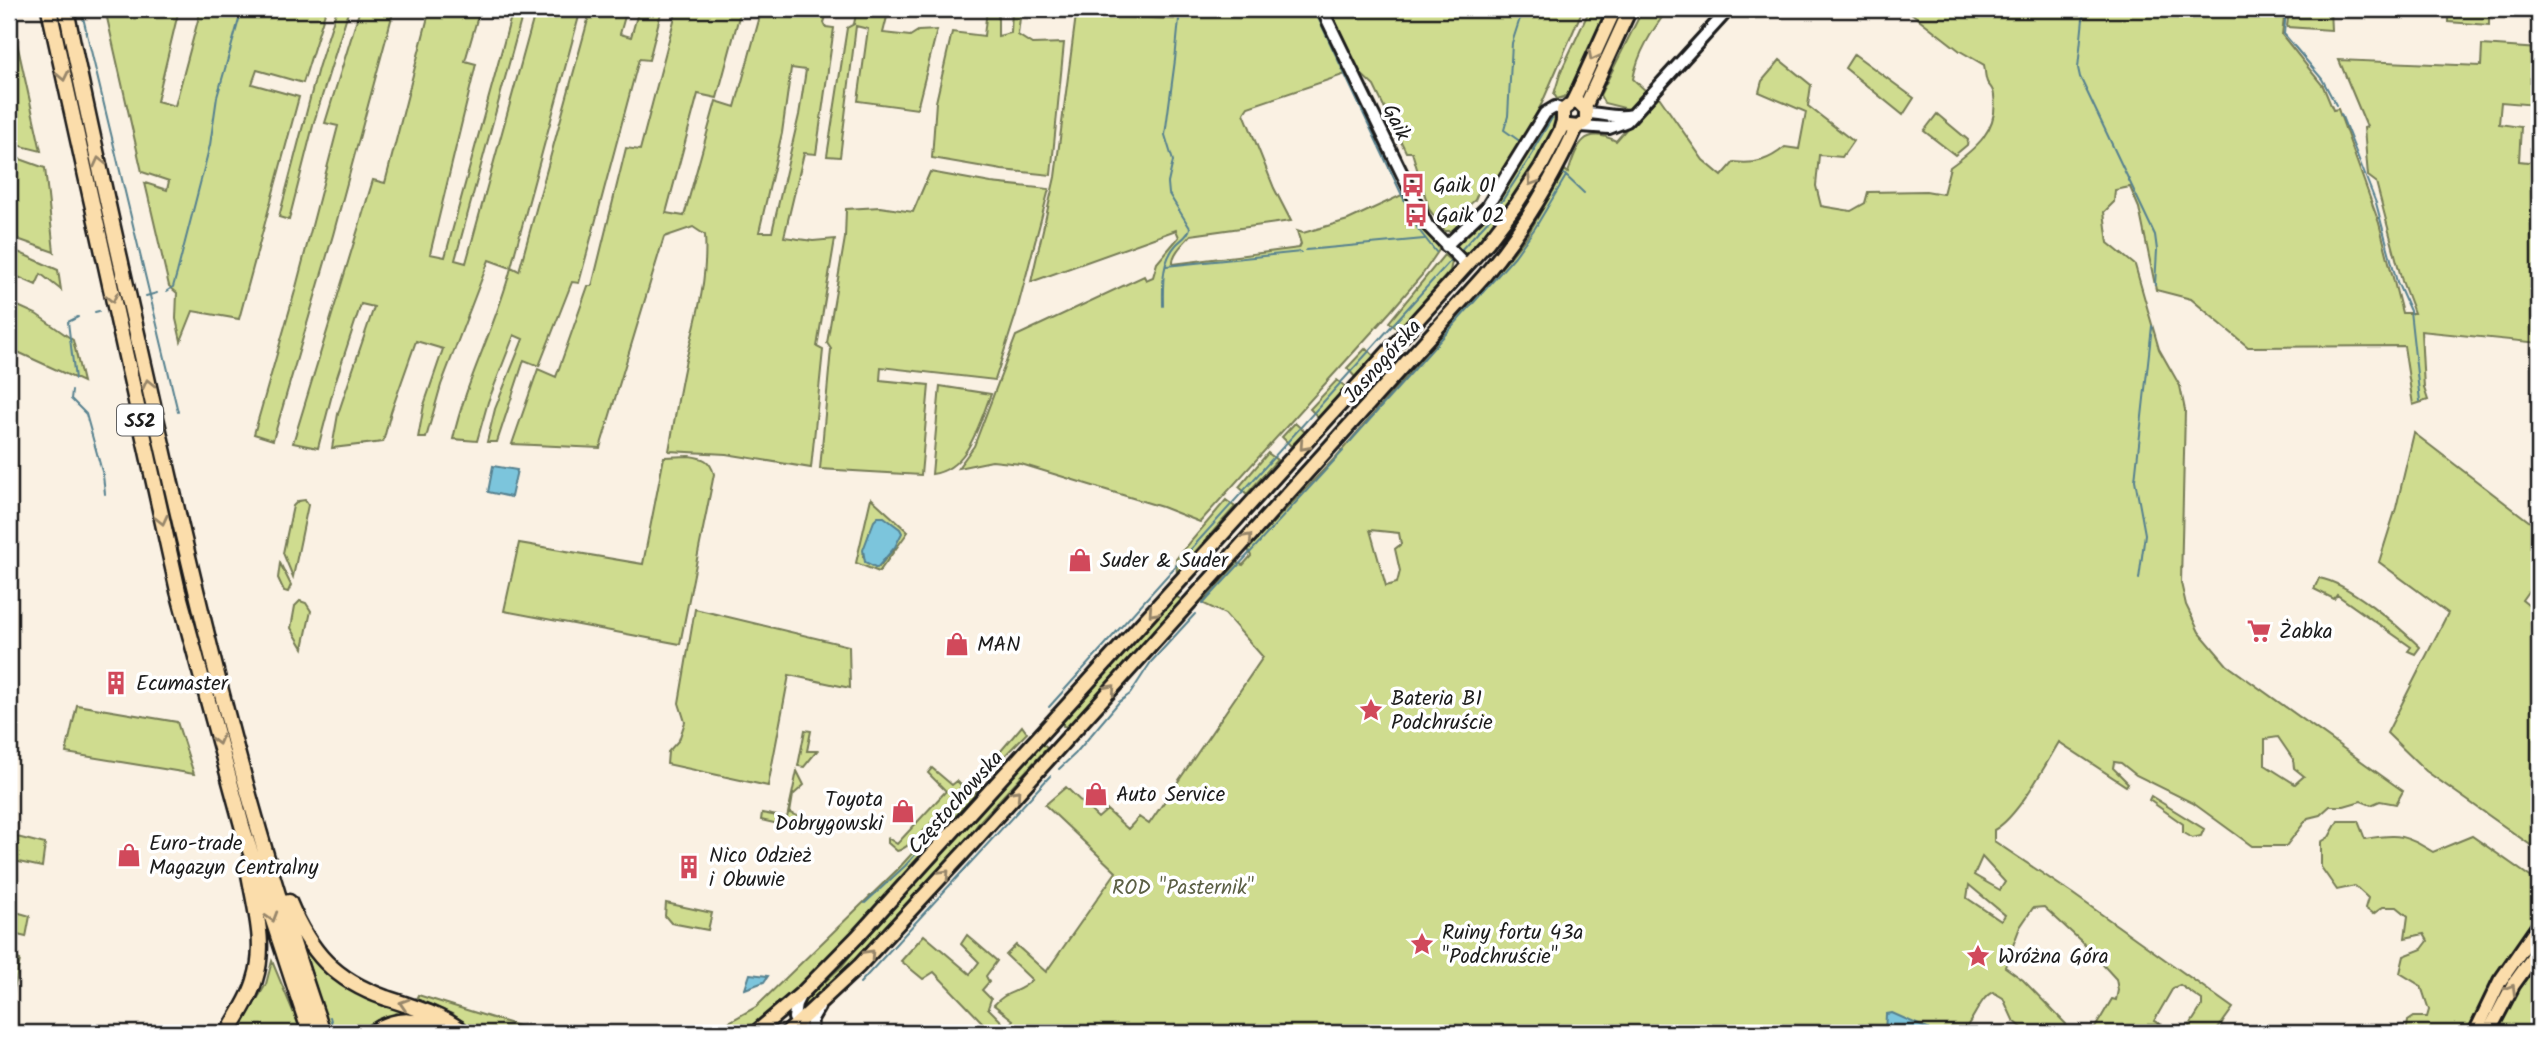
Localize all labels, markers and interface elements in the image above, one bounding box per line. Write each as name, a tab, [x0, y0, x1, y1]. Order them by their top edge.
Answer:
one-way arrow	[1588, 49, 1601, 61]
one-way arrow	[55, 70, 69, 82]
street label: Gaik	[1373, 99, 1419, 147]
one-way arrow	[93, 156, 107, 168]
place label: Gaik 01	[1433, 170, 1496, 203]
bus stop icon: Gaik 01	[1399, 171, 1427, 199]
one-way arrow	[1527, 173, 1540, 186]
place label: Gaik 02	[1436, 200, 1505, 233]
bus stop icon: Gaik 02	[1402, 201, 1430, 229]
one-way arrow	[104, 292, 119, 304]
street label: Jasnogórska	[1336, 312, 1430, 412]
one-way arrow	[142, 378, 157, 390]
road number: S52	[117, 404, 163, 436]
one-way arrow	[1300, 438, 1312, 451]
one-way arrow	[154, 514, 168, 526]
one-way arrow	[1240, 533, 1252, 546]
place label: Suder & Suder	[1100, 545, 1229, 578]
shop icon: Suder & Suder	[1066, 546, 1094, 574]
one-way arrow	[1148, 604, 1161, 617]
place label: Żabka	[2279, 616, 2333, 649]
supermarket icon: Żabka	[2245, 617, 2273, 645]
place label: MAN	[977, 629, 1021, 662]
shop icon: MAN	[943, 630, 971, 658]
place label: Ecumaster	[136, 668, 229, 701]
building icon: Ecumaster	[102, 669, 130, 697]
place label: Bateria B1 Podchruście	[1391, 683, 1493, 740]
one-way arrow	[1103, 684, 1115, 697]
place icon: Bateria B1 Podchruście	[1357, 696, 1385, 724]
one-way arrow	[209, 734, 224, 746]
street label: Częstochowska	[900, 743, 1012, 863]
place label: Auto Service	[1116, 779, 1226, 812]
shop icon: Auto Service	[1082, 780, 1110, 808]
place label: Toyota Dobrygowski	[775, 784, 884, 841]
one-way arrow	[1008, 789, 1021, 802]
shop icon: Toyota Dobrygowski	[889, 797, 917, 825]
place label: Euro-trade Magazyn Centralny	[149, 828, 318, 885]
place label: Nico Odzież i Obuwie	[709, 840, 812, 897]
shop icon: Euro-trade Magazyn Centralny	[115, 841, 143, 869]
building icon: Nico Odzież i Obuwie	[675, 853, 703, 881]
one-way arrow	[936, 869, 949, 882]
park label: ROD "Pasternik"	[1112, 872, 1254, 905]
one-way arrow	[263, 910, 278, 922]
place label: Ruiny fortu 43a "Podchruście"	[1442, 917, 1583, 974]
place icon: Ruiny fortu 43a "Podchruście"	[1408, 930, 1436, 958]
place label: Wróżna Góra	[1998, 941, 2109, 974]
place icon: Wróżna Góra	[1964, 942, 1992, 970]
one-way arrow	[862, 949, 874, 962]
one-way arrow	[2502, 984, 2515, 997]
one-way arrow	[399, 997, 411, 1012]

